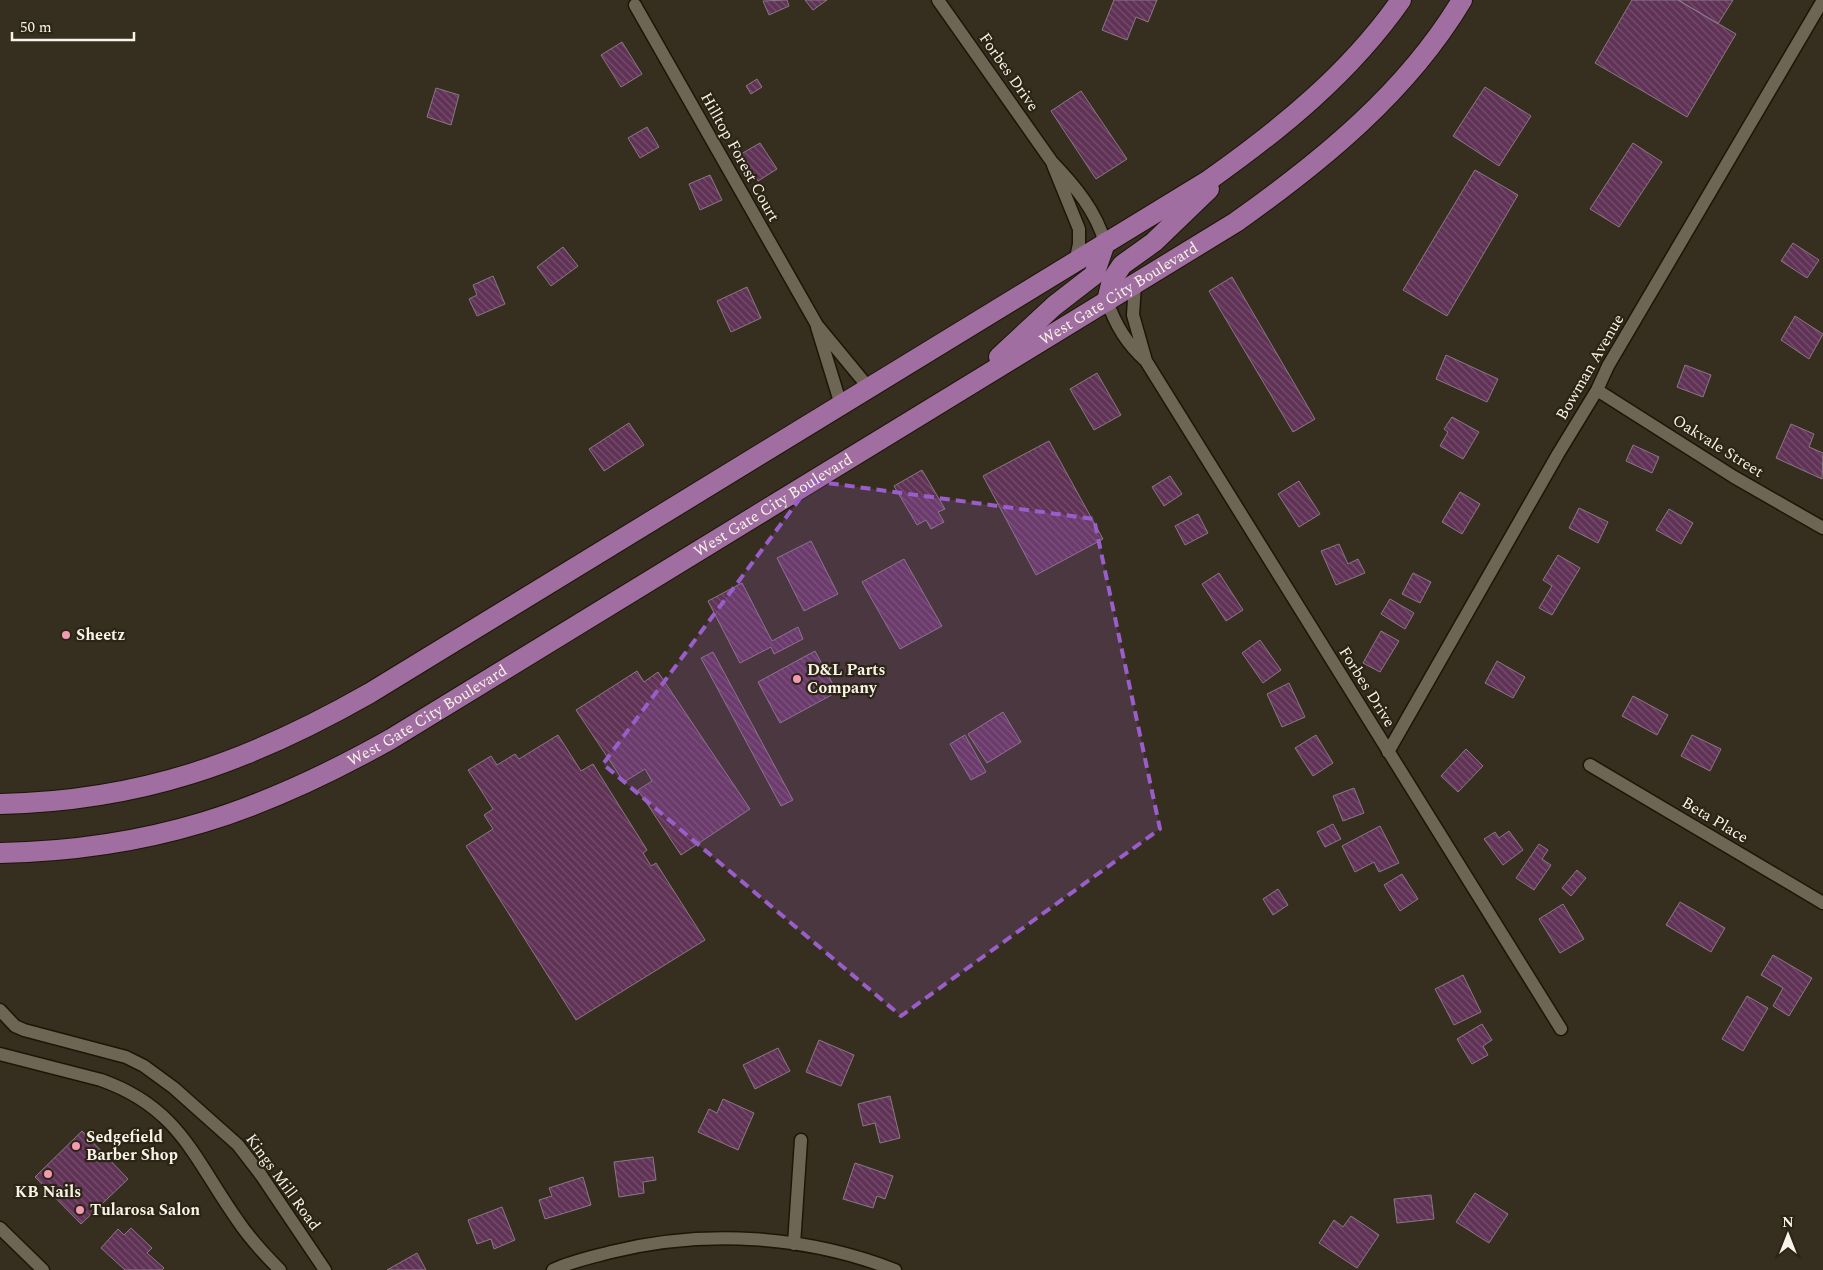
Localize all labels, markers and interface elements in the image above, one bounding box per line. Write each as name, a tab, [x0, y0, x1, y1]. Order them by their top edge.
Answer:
scale bar	[12, 10, 135, 42]
text: 50 m	[20, 16, 52, 39]
street label: Forbes Drive	[973, 28, 1045, 116]
street label: Hilltop Forest Court	[694, 88, 786, 226]
street label: West Gate City Boulevard	[1034, 236, 1203, 352]
street label: Bowman Avenue	[1550, 309, 1630, 425]
street label: Oakvale Street	[1668, 408, 1768, 484]
street label: West Gate City Boulevard	[689, 447, 857, 563]
place label: Sheetz	[76, 623, 125, 647]
marker: Sheetz	[60, 629, 72, 641]
street label: Forbes Drive	[1333, 642, 1401, 732]
place label: D&L Parts Company	[807, 658, 885, 700]
street label: West Gate City Boulevard	[343, 659, 512, 773]
marker: D&L Parts Company	[791, 673, 803, 685]
street label: Beta Place	[1677, 791, 1753, 849]
place label: Sedgefield Barber Shop	[86, 1125, 178, 1167]
street label: Kings Mill Road	[240, 1128, 327, 1236]
marker: Sedgefield Barber Shop	[70, 1140, 82, 1152]
marker: KB Nails	[42, 1168, 54, 1180]
place label: KB Nails	[15, 1180, 81, 1204]
place label: Tularosa Salon	[90, 1198, 200, 1222]
marker: Tularosa Salon	[74, 1204, 86, 1216]
north arrow	[1763, 1210, 1813, 1260]
text: N	[1782, 1212, 1794, 1233]

